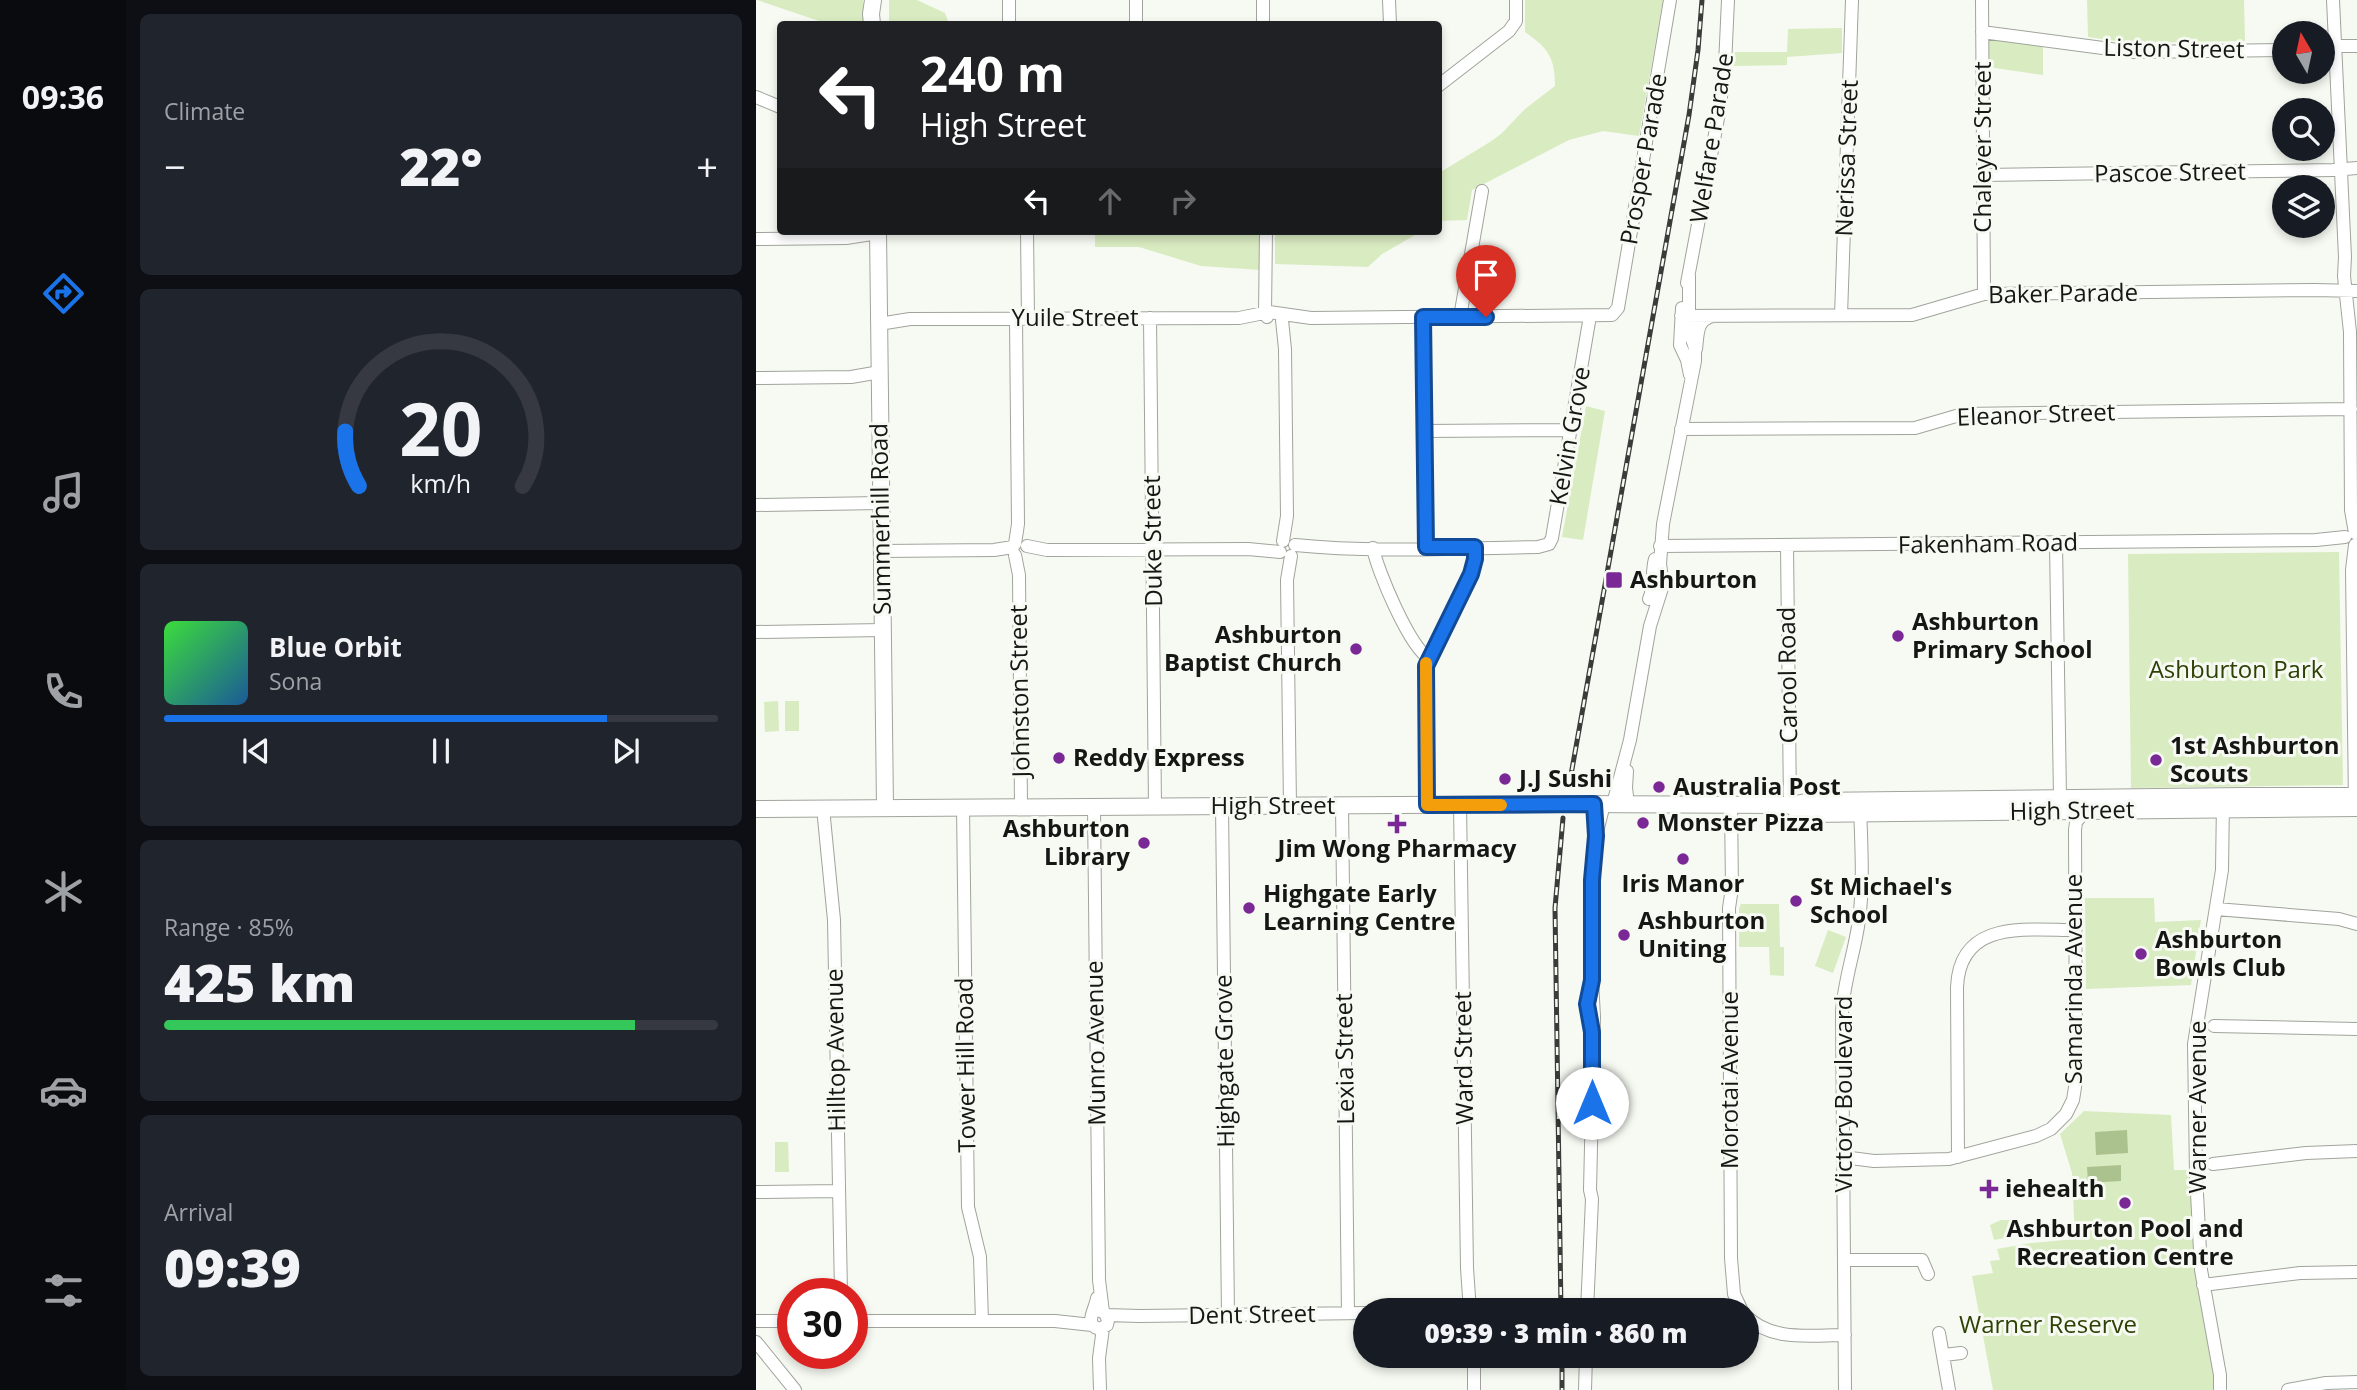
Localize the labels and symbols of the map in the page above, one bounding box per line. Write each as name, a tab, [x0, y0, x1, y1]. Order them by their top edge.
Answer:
north arrow	[2272, 21, 2334, 84]
street label: Liston Street	[2103, 30, 2245, 65]
street label: Welfare Parade	[1681, 50, 1740, 225]
street label: Chaleyer Street	[1965, 61, 1998, 233]
street label: Prosper Parade	[1611, 70, 1674, 247]
street label: Nerissa Street	[1826, 79, 1865, 237]
street label: Pascoe Street	[2094, 154, 2246, 189]
pin	[1456, 245, 1516, 317]
street label: Baker Parade	[1988, 275, 2138, 310]
street label: Yuile Street	[1012, 300, 1139, 333]
street label: Kelvin Grove	[1540, 364, 1597, 508]
street label: Eleanor Street	[1956, 394, 2116, 433]
street label: Summerhill Road	[861, 423, 898, 615]
street label: Duke Street	[1134, 475, 1169, 607]
street label: Fakenham Road	[1898, 524, 2078, 561]
place label: Ashburton	[1630, 562, 1757, 595]
marker: Ashburton	[1604, 570, 1624, 590]
street label: Johnston Street	[1000, 604, 1037, 780]
place label: Ashburton Primary School	[1912, 604, 2093, 665]
street label: Carool Road	[1769, 606, 1804, 744]
place label: Ashburton Baptist Church	[1164, 617, 1342, 678]
marker: Ashburton Primary School	[1890, 628, 1906, 644]
marker: Ashburton Baptist Church	[1348, 641, 1364, 657]
park label: Ashburton Park	[2149, 652, 2324, 685]
place label: 1st Ashburton Scouts	[2170, 728, 2339, 789]
place label: Reddy Express	[1073, 740, 1245, 773]
marker: Reddy Express	[1051, 750, 1067, 766]
marker: 1st Ashburton Scouts	[2148, 752, 2164, 768]
place label: J.J Sushi	[1517, 761, 1612, 794]
place label: Australia Post	[1673, 769, 1841, 802]
marker: J.J Sushi	[1497, 771, 1513, 787]
marker: Australia Post	[1651, 779, 1667, 795]
street label: High Street	[1211, 788, 1335, 821]
street label: High Street	[2009, 792, 2135, 827]
place label: Monster Pizza	[1657, 805, 1824, 838]
place label: Ashburton Library	[1003, 811, 1130, 872]
marker: Monster Pizza	[1635, 815, 1651, 831]
marker: Jim Wong Pharmacy	[1389, 816, 1405, 832]
place label: Jim Wong Pharmacy	[1276, 831, 1517, 864]
marker: Ashburton Library	[1136, 835, 1152, 851]
marker: Iris Manor	[1675, 851, 1691, 867]
place label: Iris Manor	[1622, 866, 1745, 899]
place label: St Michael's School	[1810, 869, 1952, 930]
street label: Samarinda Avenue	[2056, 874, 2089, 1084]
place label: Highgate Early Learning Centre	[1263, 876, 1456, 937]
marker: St Michael's School	[1788, 893, 1804, 909]
marker: Highgate Early Learning Centre	[1241, 900, 1257, 916]
place label: Ashburton Uniting	[1638, 903, 1765, 964]
place label: Ashburton Bowls Club	[2155, 922, 2286, 983]
marker: Ashburton Uniting	[1616, 927, 1632, 943]
marker: Ashburton Bowls Club	[2133, 946, 2149, 962]
street label: Munro Avenue	[1077, 960, 1112, 1126]
street label: Hilltop Avenue	[817, 968, 852, 1132]
street label: Highgate Grove	[1205, 974, 1242, 1148]
street label: Tower Hill Road	[946, 977, 983, 1153]
street label: Ward Street	[1445, 991, 1480, 1125]
street label: Morotai Avenue	[1712, 991, 1745, 1169]
street label: Lexia Street	[1326, 993, 1361, 1125]
street label: Victory Boulevard	[1826, 996, 1859, 1192]
street label: Warner Avenue	[2180, 1020, 2213, 1194]
position arrow	[1555, 1066, 1629, 1140]
place label: iehealth	[2005, 1171, 2104, 1204]
marker: iehealth	[1979, 1179, 1999, 1199]
marker: Ashburton Pool and Recreation Centre	[2117, 1195, 2133, 1211]
place label: Ashburton Pool and Recreation Centre	[2006, 1211, 2244, 1272]
speed limit sign: 30	[777, 1278, 868, 1369]
street label: Dent Street	[1188, 1296, 1316, 1331]
park label: Warner Reserve	[1959, 1307, 2137, 1340]

